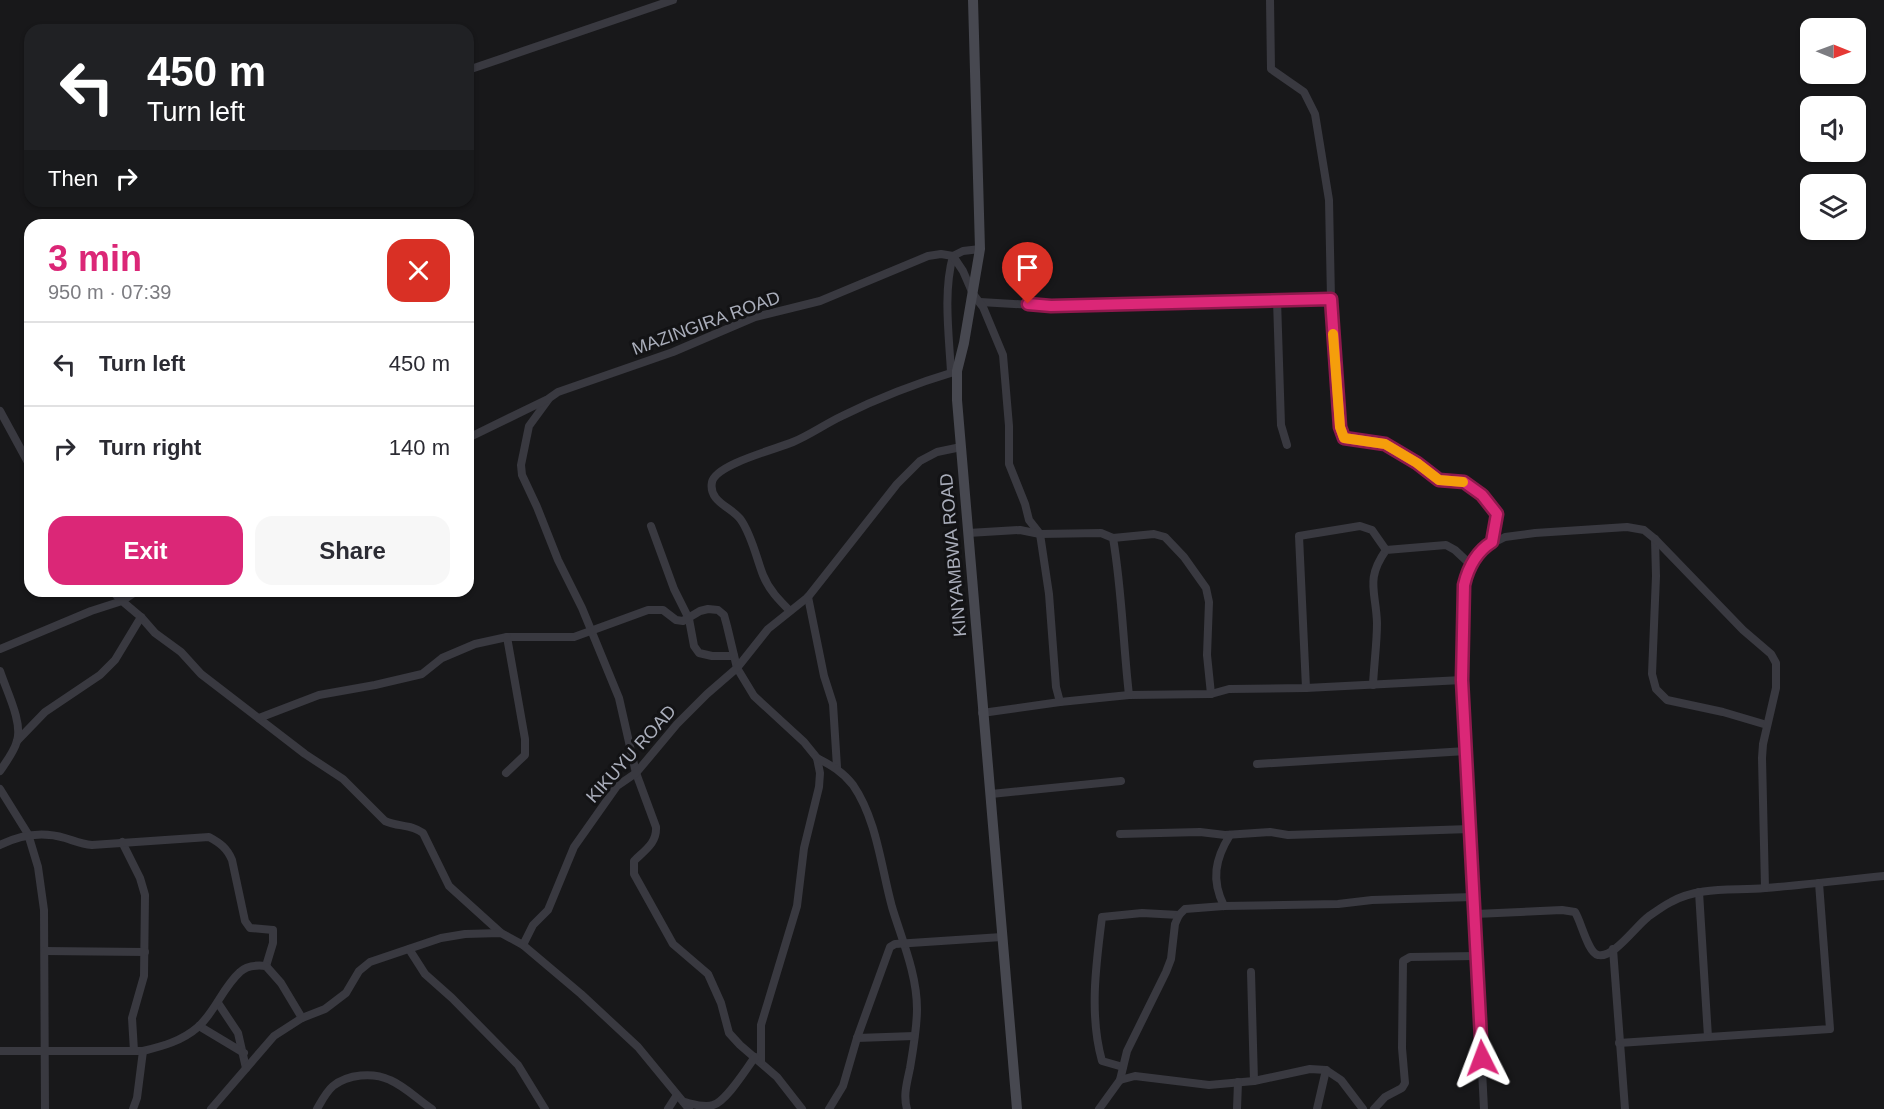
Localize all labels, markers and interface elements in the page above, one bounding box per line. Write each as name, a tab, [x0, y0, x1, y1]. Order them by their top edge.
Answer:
north arrow	[1800, 18, 1866, 84]
map controls	[1800, 18, 1866, 240]
icon: left	[48, 48, 126, 126]
text: 450 m	[147, 48, 266, 95]
button: sound	[1800, 96, 1866, 162]
text: Turn left	[147, 97, 245, 127]
icon: right	[110, 162, 143, 195]
text: Then	[48, 166, 98, 191]
button: layers	[1800, 174, 1866, 240]
text: 3 min	[48, 238, 142, 279]
button: close	[387, 239, 450, 302]
pin	[1002, 242, 1053, 304]
icon: arrive	[1011, 251, 1044, 284]
text: 950 m · 07:39	[48, 281, 171, 303]
street label: MAZINGIRA ROAD	[629, 287, 783, 359]
icon: left	[48, 348, 81, 381]
text: Turn left	[99, 351, 185, 376]
text: 450 m	[389, 351, 450, 376]
icon: right	[48, 432, 81, 465]
text: Turn right	[99, 435, 201, 460]
text: 140 m	[389, 435, 450, 460]
street label: KINYAMBWA ROAD	[936, 472, 970, 638]
button: Exit	[48, 516, 243, 585]
button: Share	[255, 516, 450, 585]
street label: KIKUYU ROAD	[582, 701, 680, 807]
position arrow	[1450, 1026, 1514, 1090]

